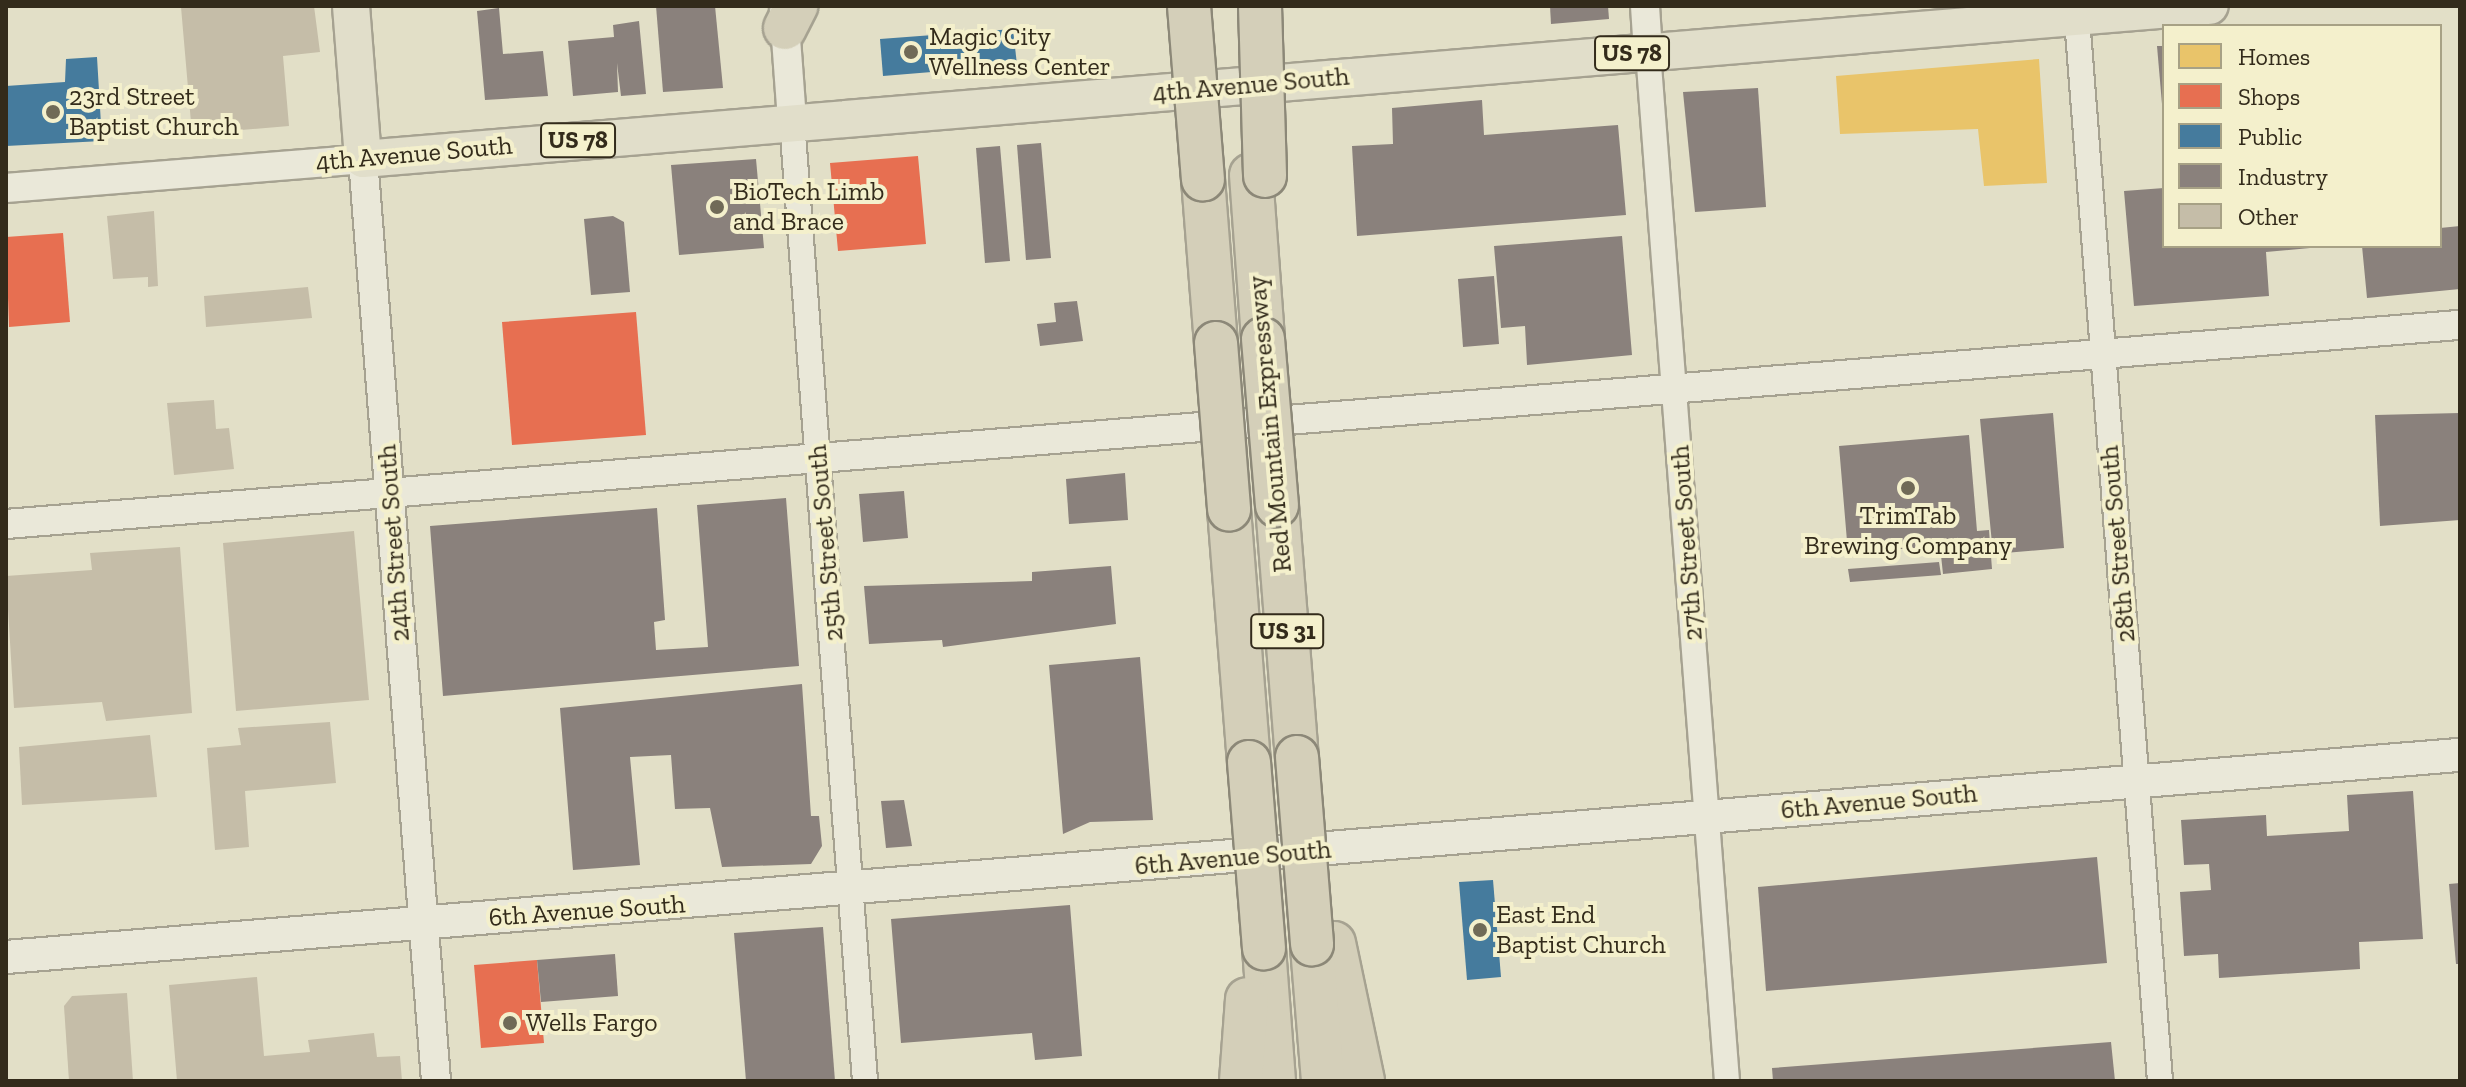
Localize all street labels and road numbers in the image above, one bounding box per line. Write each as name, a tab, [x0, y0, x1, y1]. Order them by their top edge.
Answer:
road number: US 78	[1594, 33, 1670, 73]
street label: 4th Avenue South	[1151, 61, 1351, 109]
road number: US 78	[540, 120, 616, 160]
street label: 4th Avenue South	[314, 130, 514, 178]
street label: Red Mountain Expressway	[1241, 274, 1299, 574]
street label: 24th Street South	[372, 443, 416, 643]
street label: 25th Street South	[802, 443, 850, 643]
street label: 27th Street South	[1665, 444, 1709, 642]
street label: 28th Street South	[2094, 444, 2142, 644]
road number: US 31	[1249, 611, 1325, 651]
street label: 6th Avenue South	[1779, 778, 1979, 826]
street label: 6th Avenue South	[1133, 834, 1333, 882]
street label: 6th Avenue South	[487, 889, 687, 933]

